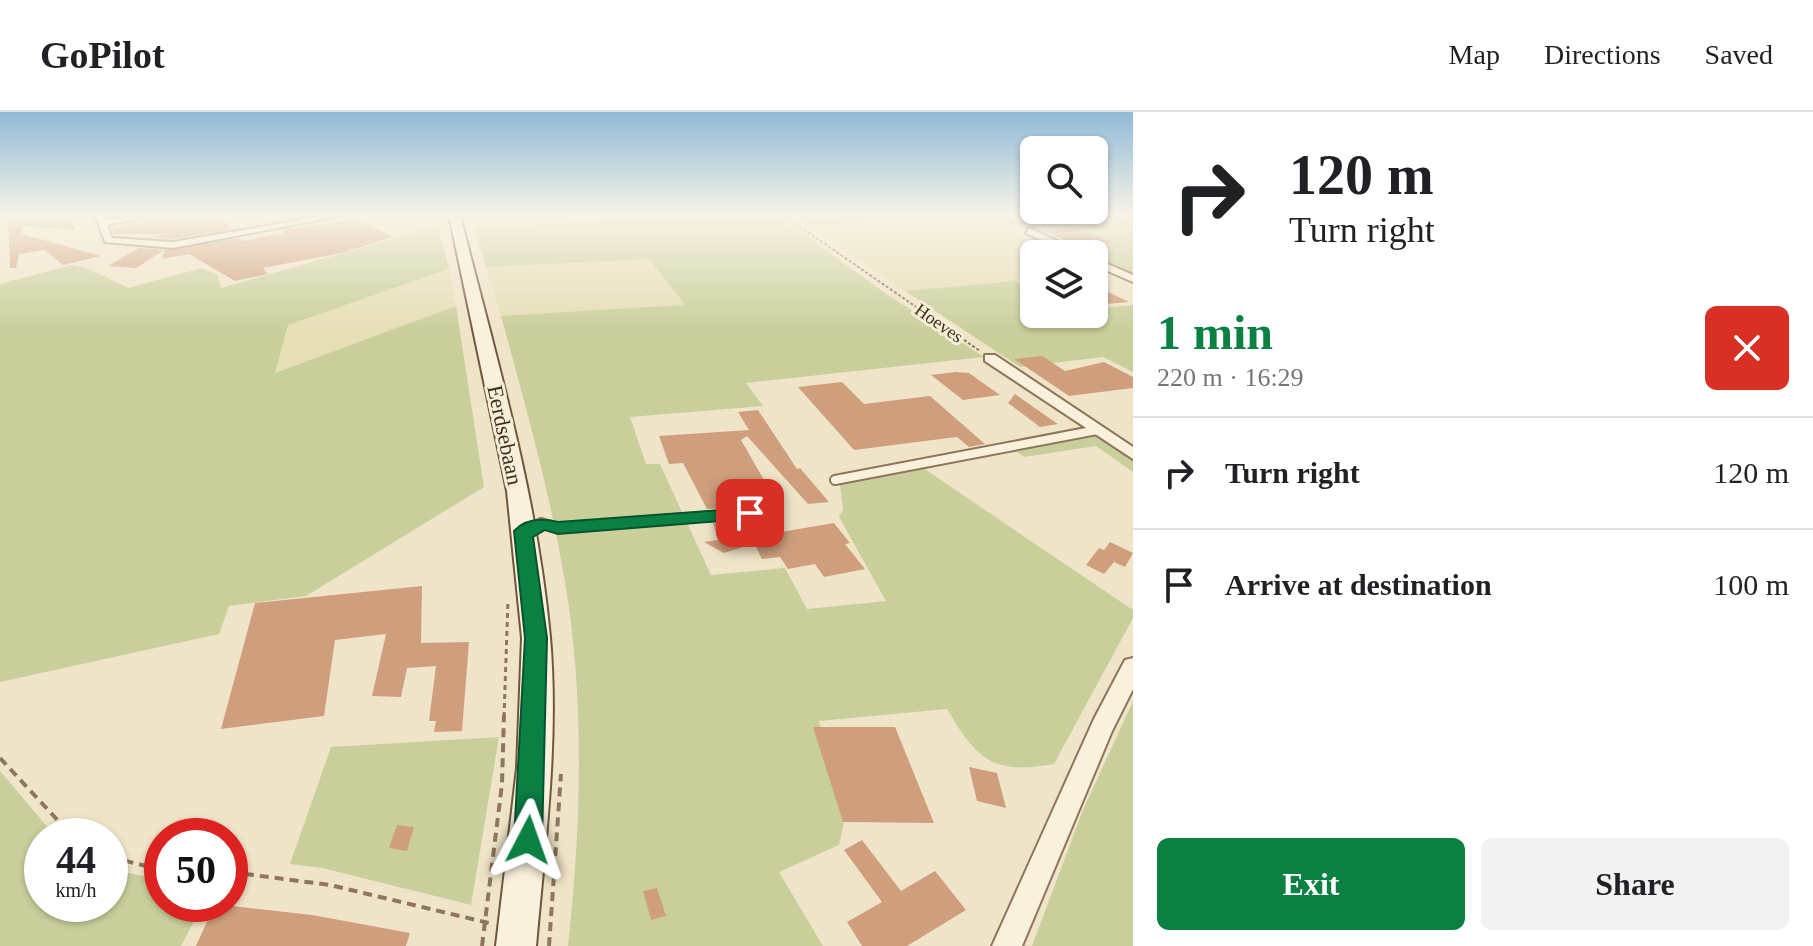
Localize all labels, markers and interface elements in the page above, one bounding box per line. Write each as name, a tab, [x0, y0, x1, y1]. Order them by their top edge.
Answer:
text: GoPilot	[40, 34, 165, 76]
text: Map	[1449, 39, 1500, 70]
text: Directions	[1544, 39, 1661, 70]
text: Saved	[1705, 39, 1773, 70]
map controls	[1020, 136, 1108, 328]
button: search	[1020, 136, 1108, 224]
icon: right	[1157, 144, 1261, 248]
text: 120 m	[1289, 144, 1434, 206]
text: Turn right	[1289, 210, 1435, 250]
button: layers	[1020, 240, 1108, 328]
street label: Hoeves	[911, 299, 967, 347]
text: 1 min	[1157, 306, 1273, 359]
button: close	[1705, 306, 1789, 390]
text: 220 m · 16:29	[1157, 363, 1304, 392]
street label: Eerdsebaan	[482, 383, 528, 487]
icon: right	[1157, 451, 1201, 495]
text: Turn right	[1225, 456, 1360, 489]
text: 120 m	[1713, 456, 1789, 489]
pin	[716, 479, 784, 547]
icon: arrive	[728, 491, 772, 535]
icon: arrive	[1157, 563, 1201, 607]
text: Arrive at destination	[1225, 568, 1492, 601]
text: 100 m	[1713, 568, 1789, 601]
position arrow	[486, 798, 570, 882]
speed limit sign: 50	[144, 818, 248, 922]
text: 44	[56, 837, 96, 882]
button: Exit	[1157, 838, 1465, 930]
button: Share	[1481, 838, 1789, 930]
text: km/h	[55, 879, 97, 901]

